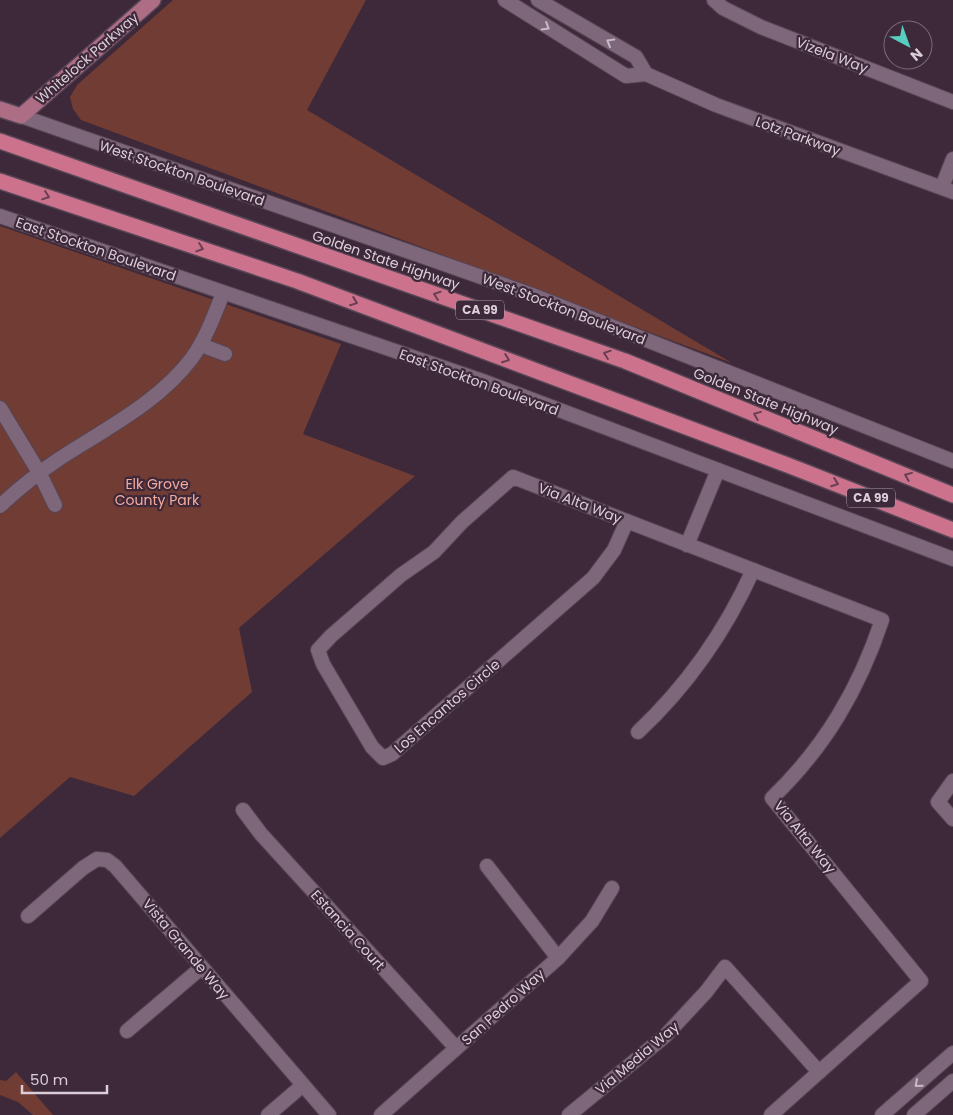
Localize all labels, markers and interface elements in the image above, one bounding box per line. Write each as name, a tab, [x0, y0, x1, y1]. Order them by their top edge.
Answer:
street label: Whitelock Parkway	[31, 8, 143, 108]
north arrow	[883, 20, 933, 70]
one-way arrow	[540, 21, 549, 31]
street label: Vizela Way	[793, 32, 871, 78]
one-way arrow	[607, 39, 616, 49]
text: N	[906, 44, 927, 66]
street label: Lotz Parkway	[753, 111, 843, 161]
street label: West Stockton Boulevard	[97, 135, 267, 211]
one-way arrow	[42, 191, 50, 201]
street label: East Stockton Boulevard	[13, 212, 179, 286]
street label: Golden State Highway	[310, 225, 463, 295]
one-way arrow	[196, 242, 204, 252]
street label: West Stockton Boulevard	[479, 269, 649, 349]
one-way arrow	[433, 291, 442, 301]
one-way arrow	[349, 296, 357, 306]
road number: CA 99	[456, 300, 504, 320]
street label: East Stockton Boulevard	[397, 344, 561, 420]
one-way arrow	[603, 350, 611, 360]
one-way arrow	[501, 353, 510, 363]
street label: Golden State Highway	[690, 363, 842, 439]
one-way arrow	[754, 411, 762, 421]
one-way arrow	[904, 472, 913, 483]
park label: Elk Grove County Park	[115, 474, 200, 510]
street label: Via Alta Way	[535, 478, 625, 528]
one-way arrow	[831, 478, 839, 488]
road number: CA 99	[847, 488, 895, 508]
street label: Los Encantos Circle	[390, 654, 504, 758]
street label: Via Alta Way	[769, 796, 841, 878]
street label: Estancia Court	[306, 885, 390, 975]
street label: Vista Grande Way	[138, 894, 234, 1004]
street label: San Pedro Way	[457, 964, 549, 1050]
street label: Via Media Way	[591, 1017, 683, 1099]
scale bar	[22, 1062, 108, 1094]
text: 50 m	[30, 1069, 68, 1090]
one-way arrow	[914, 1078, 923, 1087]

